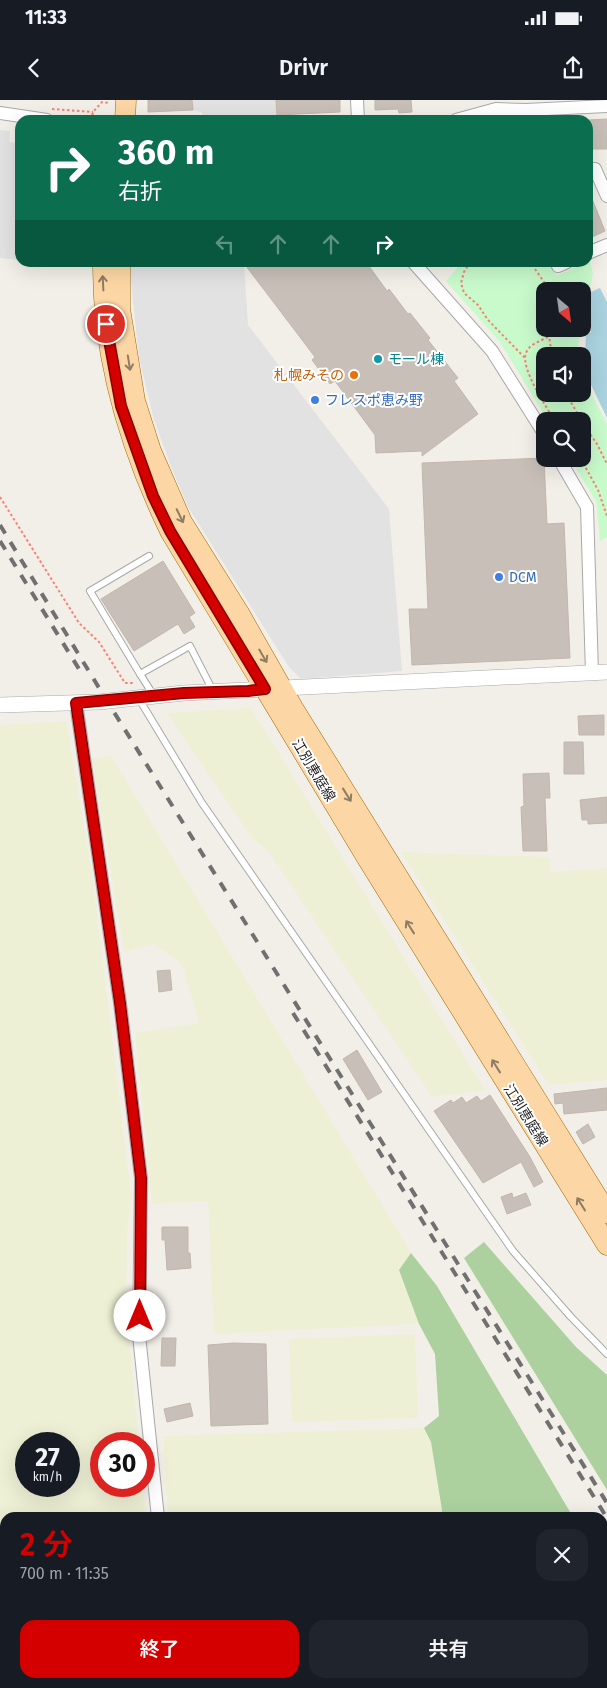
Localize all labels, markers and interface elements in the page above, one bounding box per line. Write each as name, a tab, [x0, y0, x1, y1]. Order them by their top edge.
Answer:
text: 11:33	[25, 6, 67, 29]
icon: back	[20, 54, 48, 82]
text: Drivr	[279, 54, 328, 81]
icon: share	[559, 54, 587, 82]
text: 360 m	[118, 131, 214, 173]
icon: right	[35, 135, 100, 200]
text: 右折	[118, 178, 162, 205]
icon: left	[211, 230, 239, 258]
icon: ahead	[264, 230, 292, 258]
icon: ahead	[317, 230, 345, 258]
icon: right	[370, 230, 398, 258]
one-way arrow	[99, 275, 108, 291]
north arrow	[536, 282, 591, 338]
map controls	[536, 282, 591, 467]
pin	[85, 303, 127, 345]
icon: arrive	[92, 310, 120, 338]
button: sound	[536, 347, 591, 402]
place label: モール棟	[388, 351, 444, 368]
marker: モール棟	[372, 353, 384, 365]
one-way arrow	[124, 355, 134, 371]
place label: 札幌みその	[274, 367, 344, 384]
marker: 札幌みその	[348, 369, 360, 381]
place label: フレスポ恵み野	[325, 392, 423, 409]
marker: フレスポ恵み野	[309, 394, 321, 406]
button: search	[536, 412, 591, 467]
one-way arrow	[175, 509, 185, 524]
place label: DCM	[509, 569, 537, 586]
marker: DCM	[493, 571, 505, 583]
one-way arrow	[258, 648, 268, 663]
street label: 江別恵庭線	[288, 736, 339, 805]
one-way arrow	[342, 788, 352, 802]
one-way arrow	[405, 921, 415, 935]
one-way arrow	[490, 1059, 500, 1073]
street label: 江別恵庭線	[500, 1081, 551, 1149]
one-way arrow	[576, 1197, 586, 1211]
position arrow	[113, 1289, 165, 1341]
speed limit sign: 30	[90, 1432, 155, 1497]
text: 27	[35, 1443, 60, 1473]
text: km/h	[33, 1470, 62, 1484]
text: 2 分	[20, 1527, 73, 1563]
button: close	[536, 1529, 588, 1581]
text: 700 m · 11:35	[20, 1564, 109, 1583]
button: 終了	[20, 1620, 299, 1678]
button: 共有	[309, 1620, 588, 1678]

